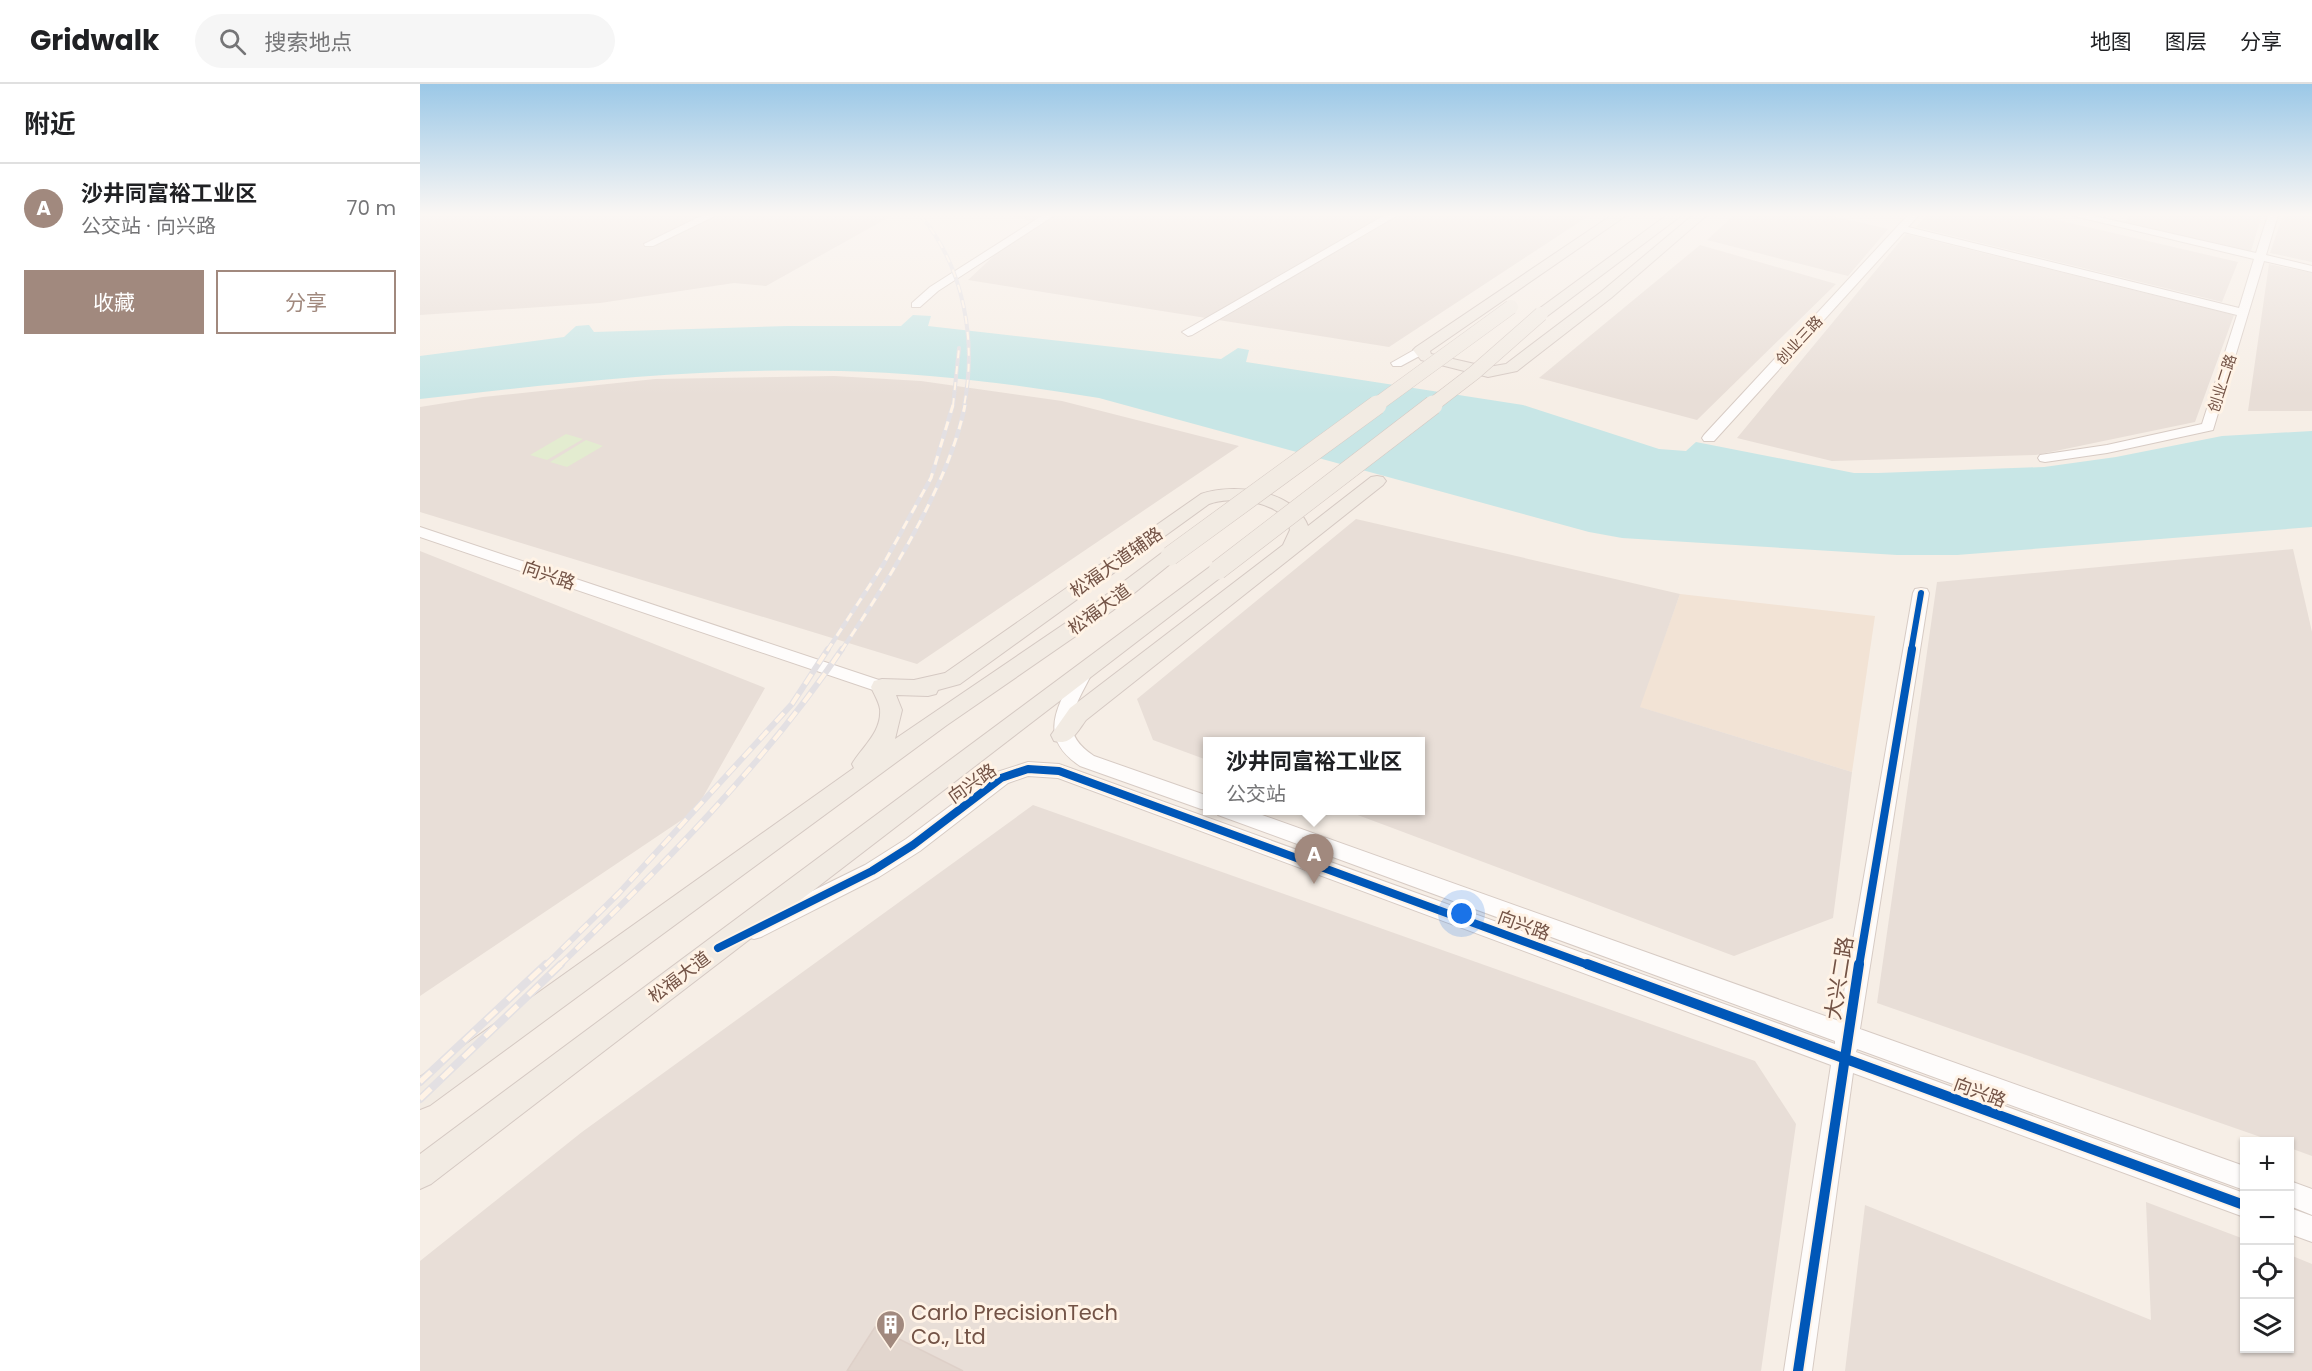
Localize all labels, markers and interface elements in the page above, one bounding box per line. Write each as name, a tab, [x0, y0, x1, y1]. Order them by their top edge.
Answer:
search box	[195, 14, 615, 68]
text: Gridwalk	[30, 21, 159, 60]
icon: search	[216, 25, 249, 58]
text: 搜索地点	[264, 27, 352, 58]
text: 地图	[2090, 27, 2132, 56]
text: 图层	[2165, 27, 2207, 56]
text: 分享	[2240, 27, 2282, 56]
text: 附近	[24, 106, 76, 142]
text: 沙井同富裕工业区	[81, 178, 257, 209]
text: A	[36, 194, 51, 222]
text: 70 m	[347, 194, 396, 222]
text: 公交站 · 向兴路	[81, 212, 216, 240]
button: 收藏	[24, 270, 204, 334]
button: 分享	[216, 270, 396, 334]
street label: 创业三路	[1771, 311, 1827, 369]
street label: 创业二路	[2203, 351, 2241, 415]
street label: 松福大道辅路	[1065, 521, 1167, 603]
street label: 向兴路	[519, 554, 579, 596]
street label: 松福大道	[1063, 578, 1135, 640]
popup	[1203, 737, 1425, 815]
text: 沙井同富裕工业区	[1226, 746, 1402, 777]
street label: 向兴路	[943, 757, 1001, 809]
text: 公交站	[1226, 780, 1286, 808]
pin: A	[1294, 834, 1334, 884]
your location	[1447, 899, 1476, 928]
street label: 向兴路	[1494, 904, 1554, 946]
street label: 大兴二路	[1818, 934, 1860, 1022]
street label: 松福大道	[643, 945, 715, 1009]
street label: 向兴路	[1950, 1071, 2010, 1113]
map controls	[2240, 1137, 2294, 1353]
button: +	[2240, 1137, 2294, 1191]
button: −	[2240, 1191, 2294, 1245]
button: locate	[2240, 1245, 2294, 1299]
place label: Carlo PrecisionTech Co., Ltd	[911, 1298, 1118, 1351]
button: layers	[2240, 1299, 2294, 1353]
building icon: Carlo PrecisionTech Co., Ltd	[874, 1308, 906, 1350]

